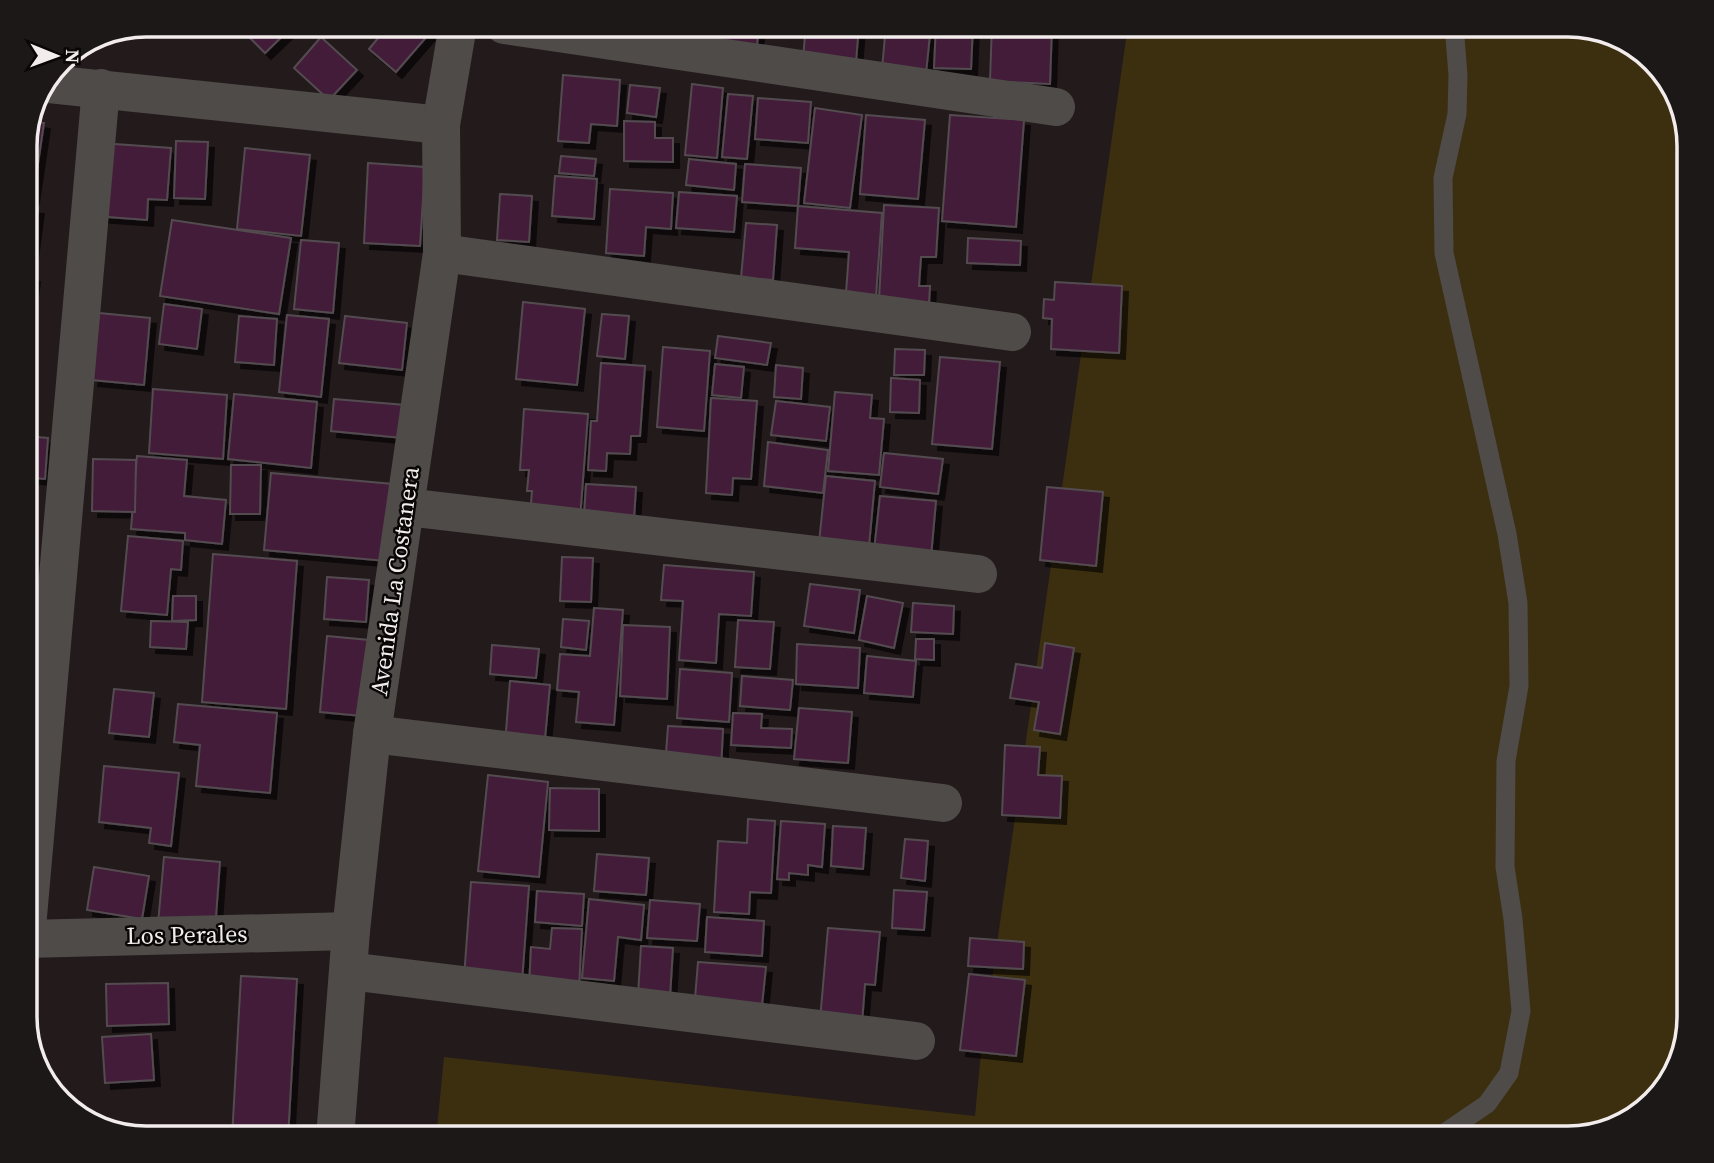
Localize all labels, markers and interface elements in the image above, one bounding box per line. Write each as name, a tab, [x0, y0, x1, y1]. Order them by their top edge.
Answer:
north arrow	[21, 21, 91, 91]
text: N	[60, 49, 86, 64]
street label: Avenida La Costanera	[362, 464, 427, 698]
street label: Los Perales	[126, 917, 248, 952]

